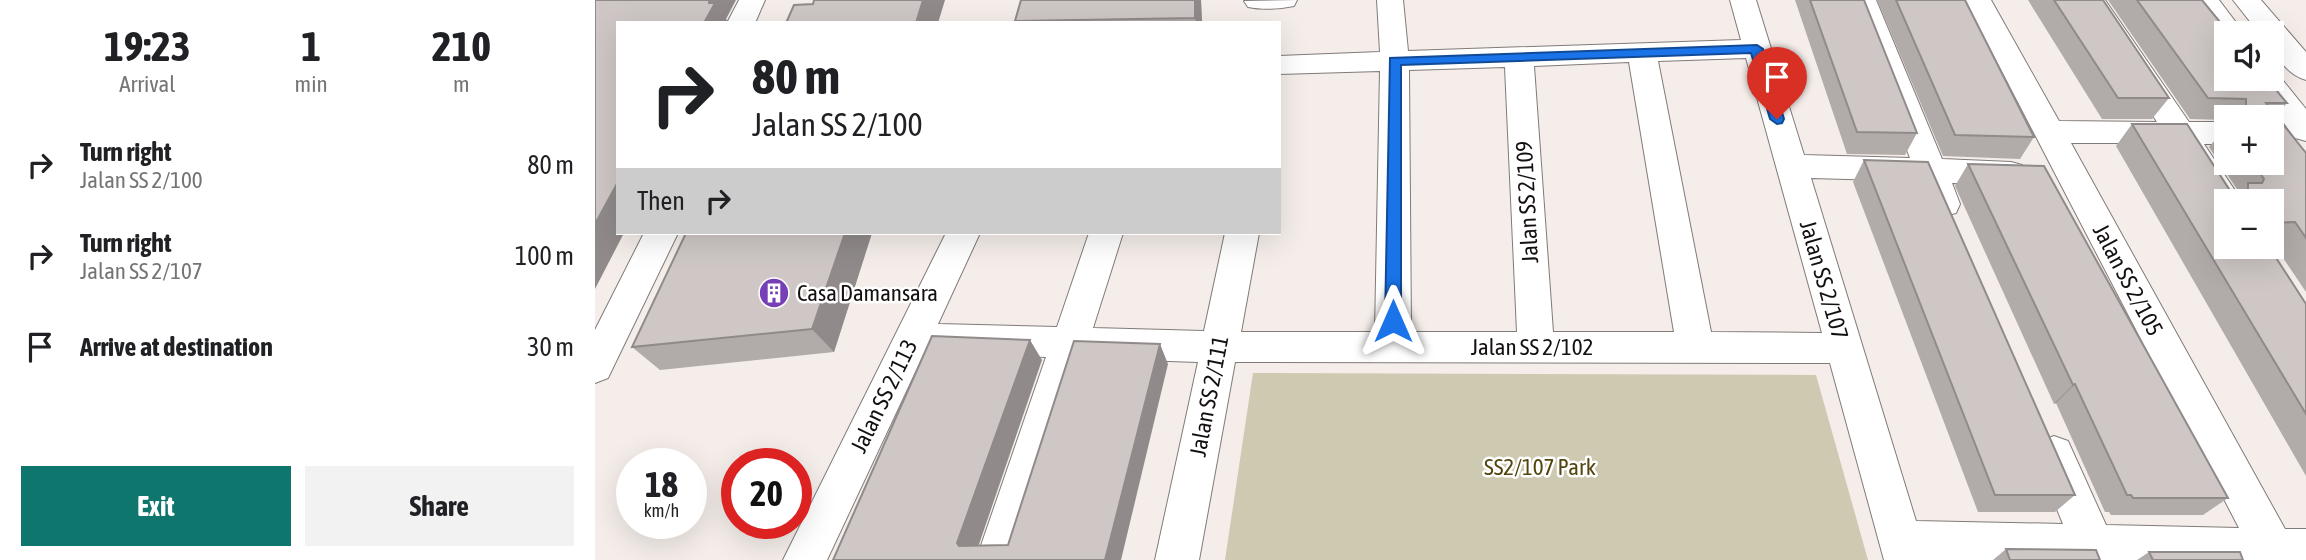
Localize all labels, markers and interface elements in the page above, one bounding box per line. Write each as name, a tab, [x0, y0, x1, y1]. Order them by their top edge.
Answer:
map controls	[2214, 21, 2284, 259]
button: sound	[2214, 21, 2284, 91]
text: 19:23	[104, 22, 191, 70]
text: 1	[301, 22, 321, 70]
text: 210	[432, 22, 491, 70]
pin	[1747, 47, 1807, 119]
text: 80 m	[752, 48, 840, 104]
icon: right	[637, 49, 728, 140]
icon: arrive	[1758, 58, 1796, 96]
text: Arrival	[119, 71, 175, 97]
text: min	[295, 71, 328, 97]
text: m	[453, 71, 470, 97]
button: +	[2214, 105, 2284, 175]
text: Jalan SS 2/100	[752, 106, 923, 143]
text: Turn right	[80, 137, 171, 167]
street label: Jalan SS 2/109	[1511, 140, 1543, 264]
icon: right	[21, 146, 59, 184]
text: 80 m	[527, 150, 574, 180]
text: Jalan SS 2/100	[80, 167, 203, 193]
icon: right	[699, 182, 737, 220]
text: Then	[637, 186, 685, 216]
button: −	[2214, 189, 2284, 259]
street label: Jalan SS 2/107	[1795, 217, 1853, 343]
street label: Jalan SS 2/105	[2088, 220, 2168, 340]
text: Turn right	[80, 228, 171, 258]
icon: right	[21, 237, 59, 275]
text: 100 m	[515, 241, 574, 271]
text: Jalan SS 2/107	[80, 258, 203, 284]
building icon: Casa Damansara	[757, 276, 791, 310]
place label: Casa Damansara	[797, 280, 938, 306]
position arrow	[1356, 284, 1430, 358]
icon: arrive	[21, 328, 59, 366]
text: Arrive at destination	[80, 332, 273, 362]
text: 30 m	[527, 332, 574, 362]
street label: Jalan SS 2/111	[1185, 333, 1233, 459]
street label: Jalan SS 2/102	[1471, 334, 1593, 360]
street label: Jalan SS 2/113	[845, 335, 923, 457]
speed limit sign: 20	[721, 448, 812, 539]
park label: SS2/107 Park	[1484, 454, 1596, 480]
text: 18	[645, 464, 678, 504]
button: Exit	[21, 466, 291, 546]
button: Share	[305, 466, 574, 546]
text: km/h	[644, 500, 679, 521]

